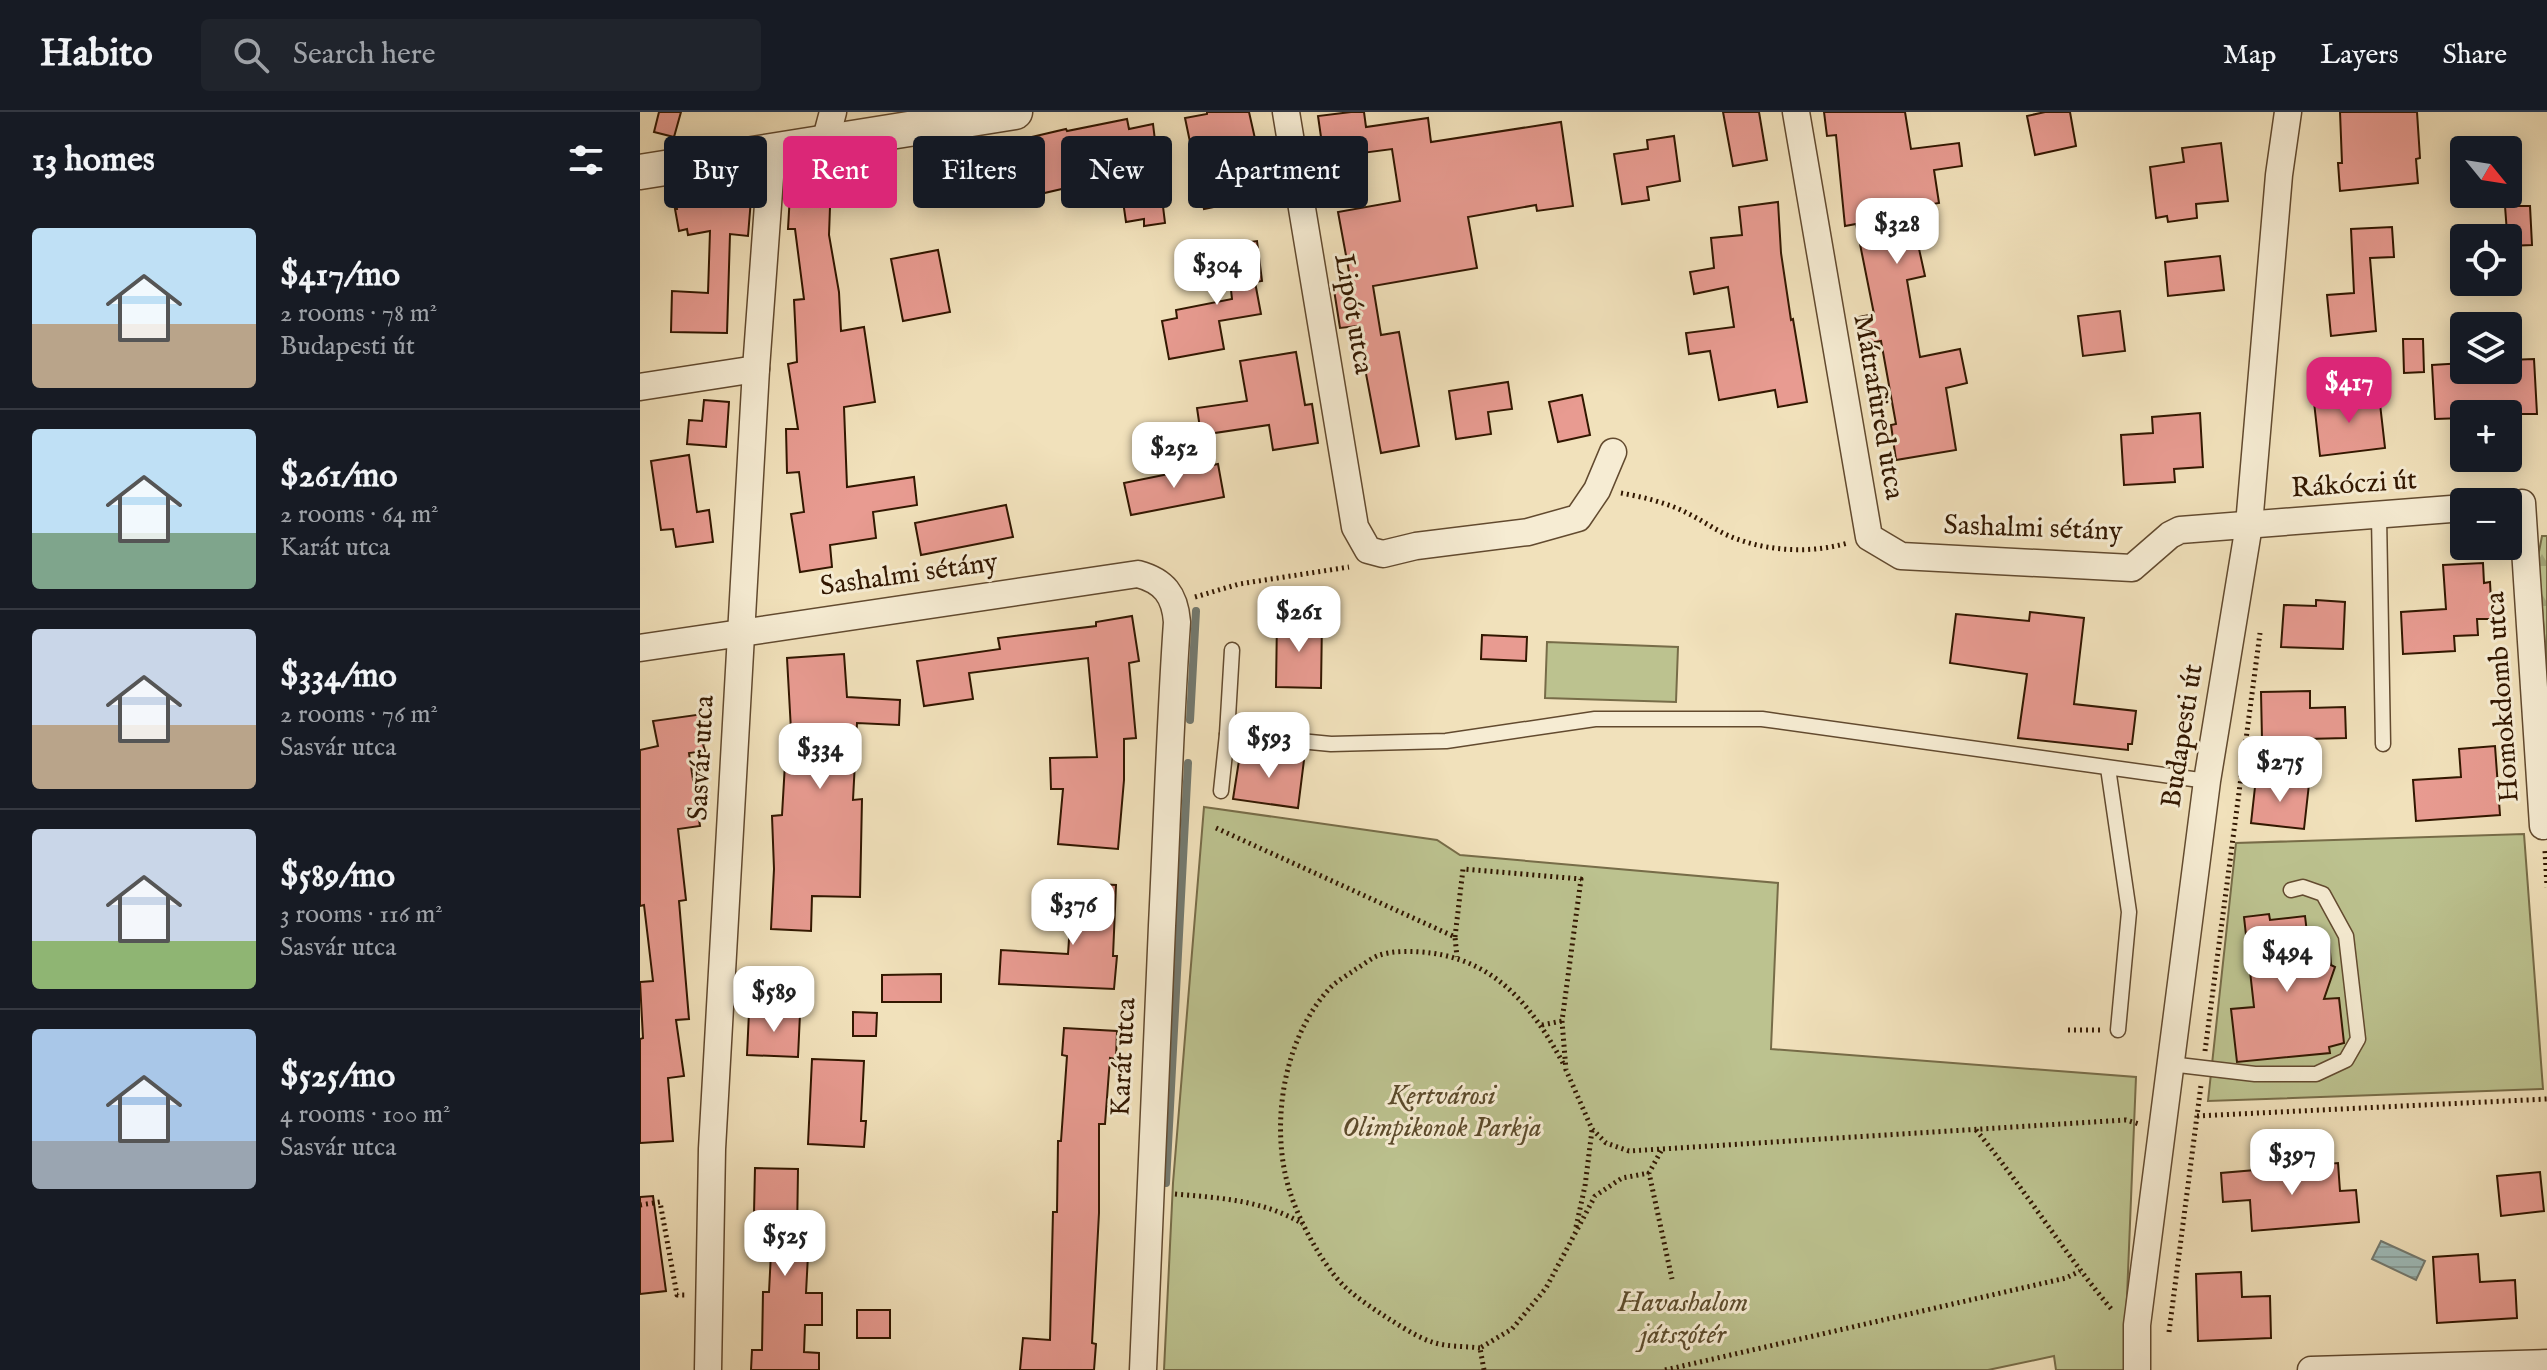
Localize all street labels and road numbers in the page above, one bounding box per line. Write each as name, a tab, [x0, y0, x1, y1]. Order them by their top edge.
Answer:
street label: Lipót utca	[1325, 251, 1381, 378]
street label: Mátrafüred utca	[1844, 312, 1912, 503]
street label: Rákóczi út	[2290, 463, 2418, 507]
street label: Sashalmi sétány	[1943, 508, 2123, 550]
street label: Sashalmi sétány	[818, 545, 1000, 605]
street label: Homokdomb utca	[2478, 590, 2528, 803]
street label: Budapesti út	[2154, 661, 2212, 810]
street label: Sasvár utca	[681, 694, 723, 822]
street label: Karát utca	[1103, 996, 1145, 1117]

